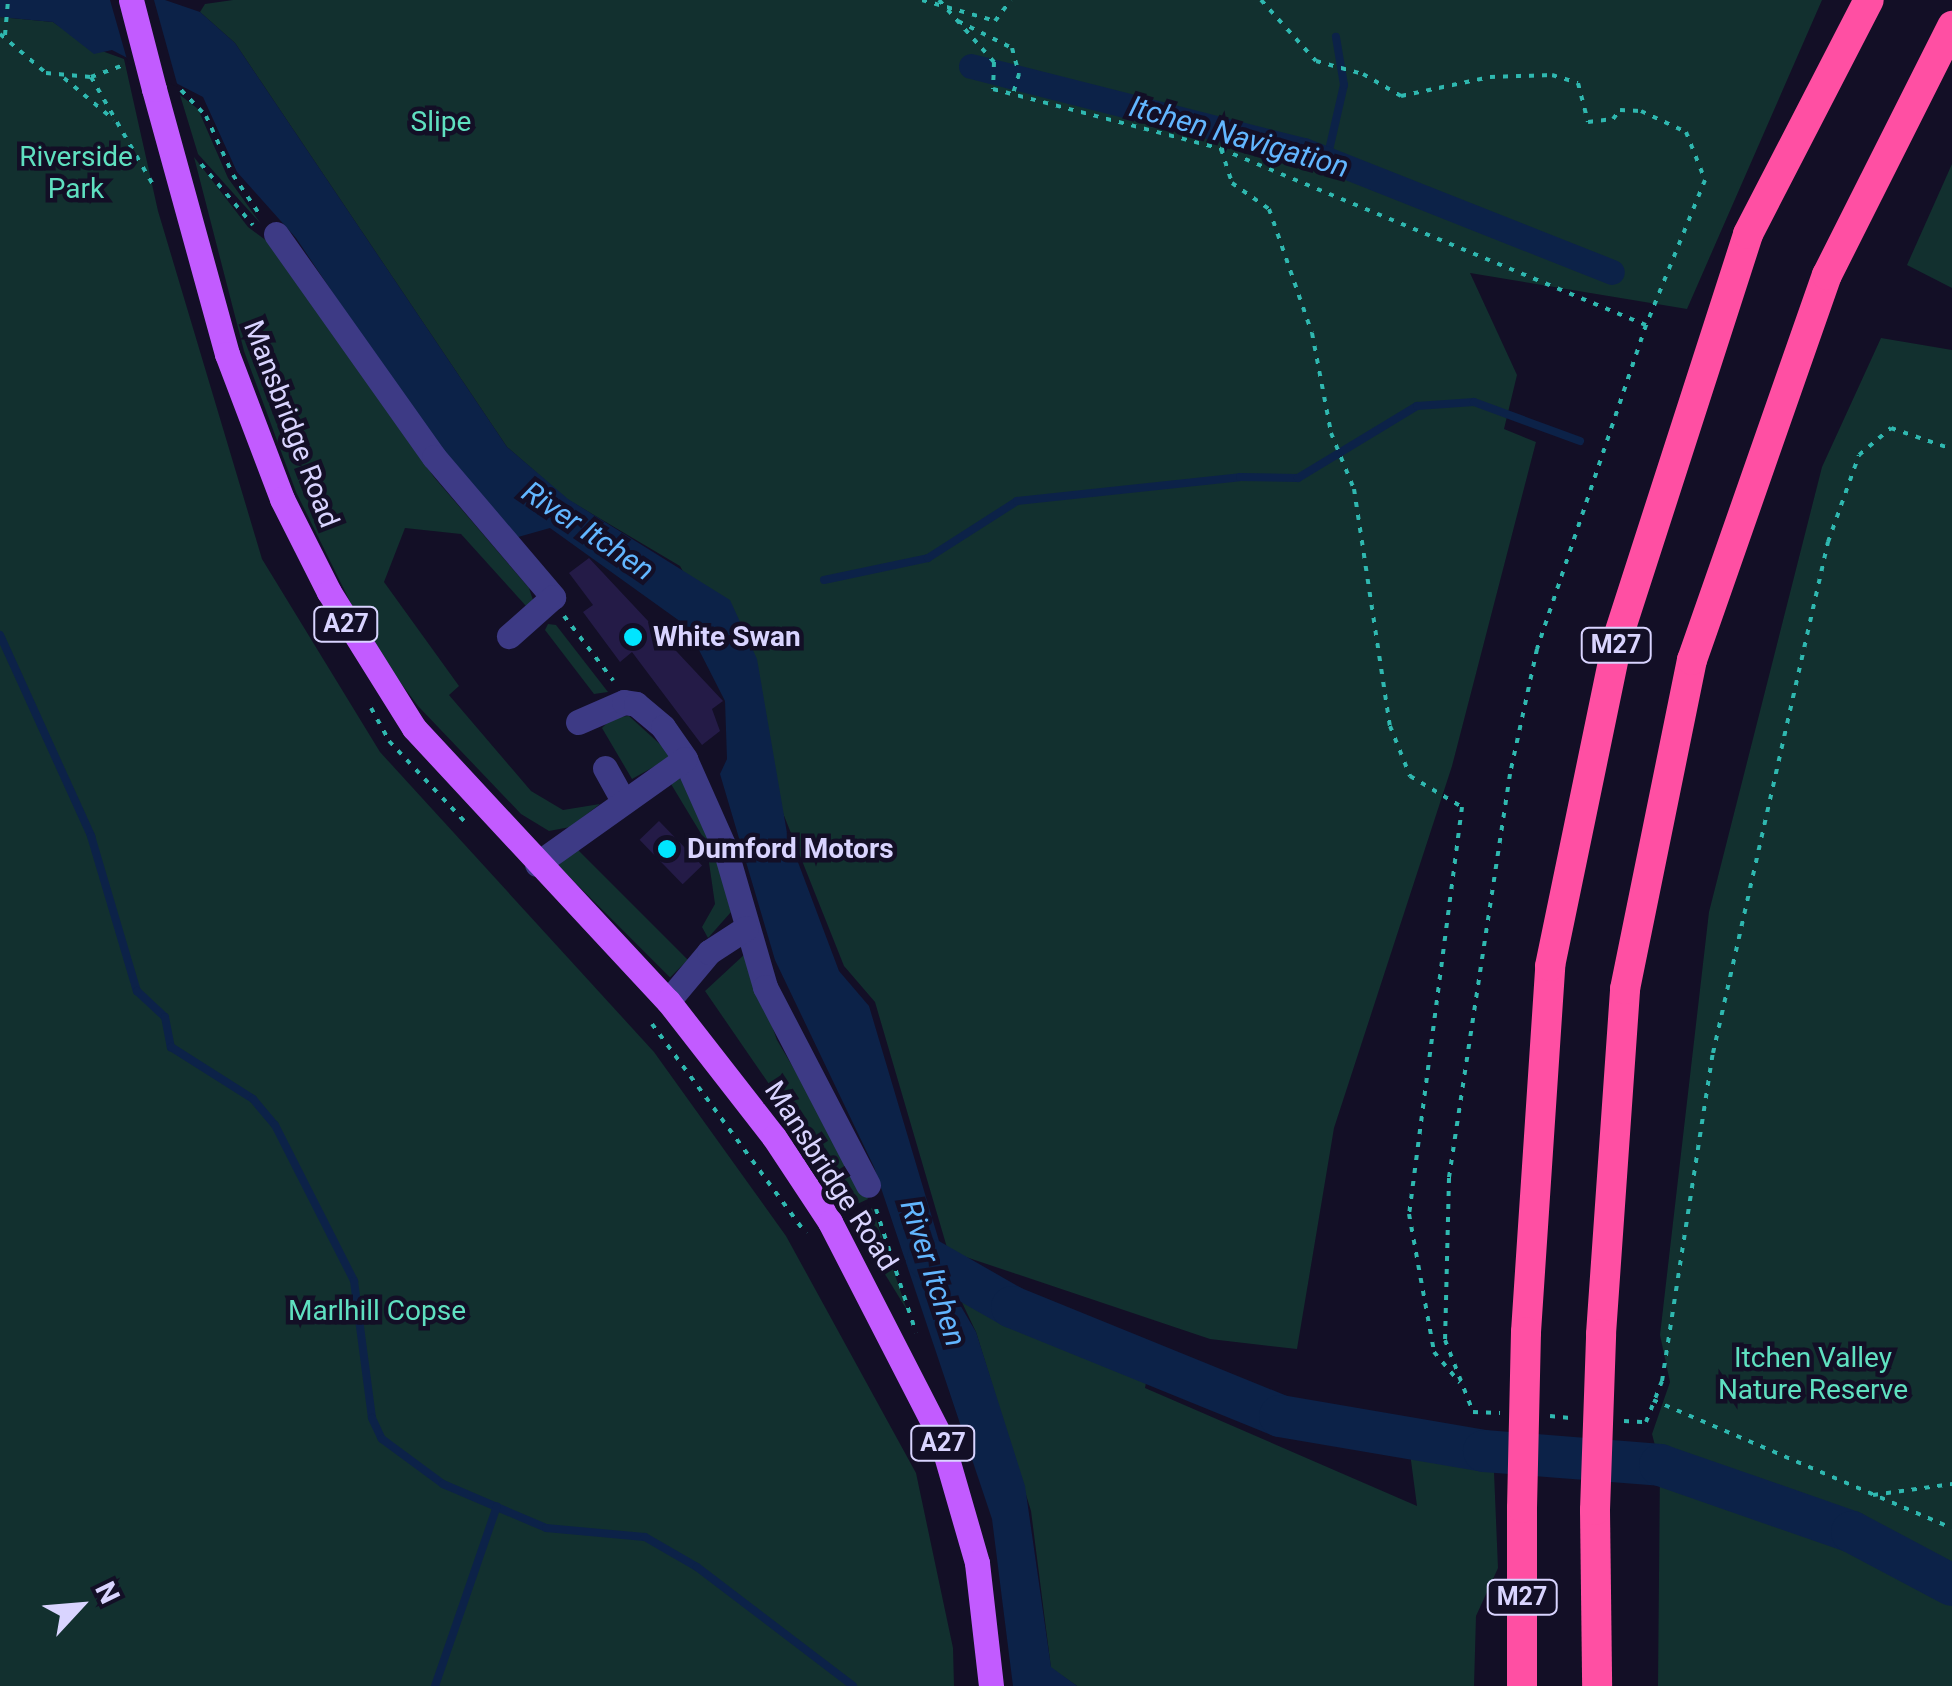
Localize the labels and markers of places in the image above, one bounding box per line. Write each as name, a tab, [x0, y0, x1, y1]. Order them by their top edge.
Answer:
place label: White Swan	[653, 620, 801, 654]
marker: White Swan	[622, 626, 644, 648]
place label: Dumford Motors	[687, 832, 894, 866]
marker: Dumford Motors	[656, 838, 678, 860]

